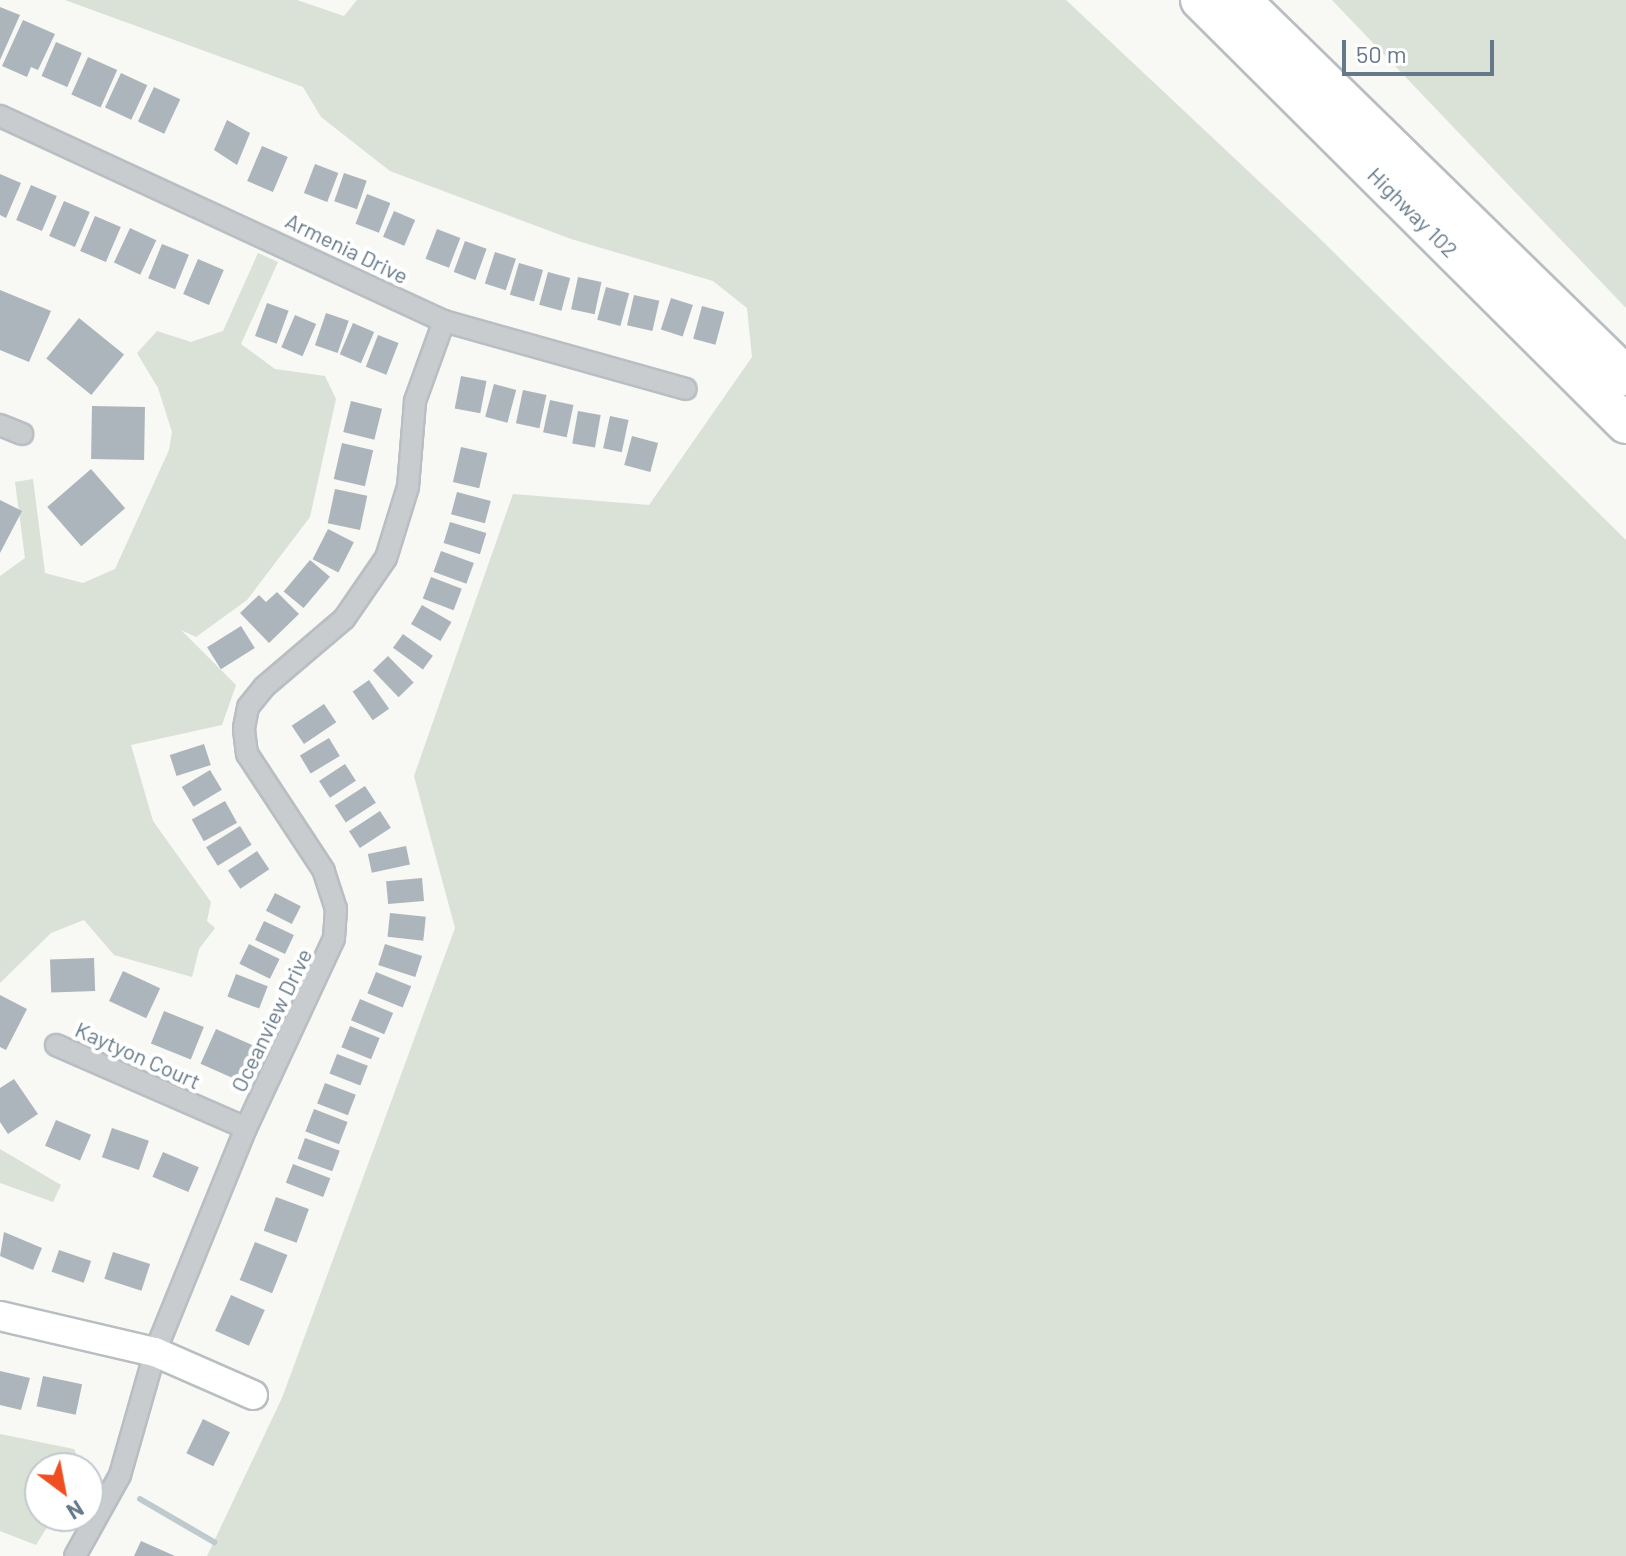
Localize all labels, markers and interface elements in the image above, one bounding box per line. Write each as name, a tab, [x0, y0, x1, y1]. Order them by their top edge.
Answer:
scale bar	[1346, 24, 1498, 74]
text: 50 m	[1356, 39, 1407, 68]
street label: Highway 102	[1362, 161, 1464, 263]
street label: Armenia Drive	[281, 207, 413, 289]
street label: Oceanview Drive	[225, 944, 317, 1096]
street label: Kaytyon Court	[71, 1016, 205, 1094]
north arrow	[24, 1452, 104, 1532]
text: N	[63, 1496, 89, 1526]

